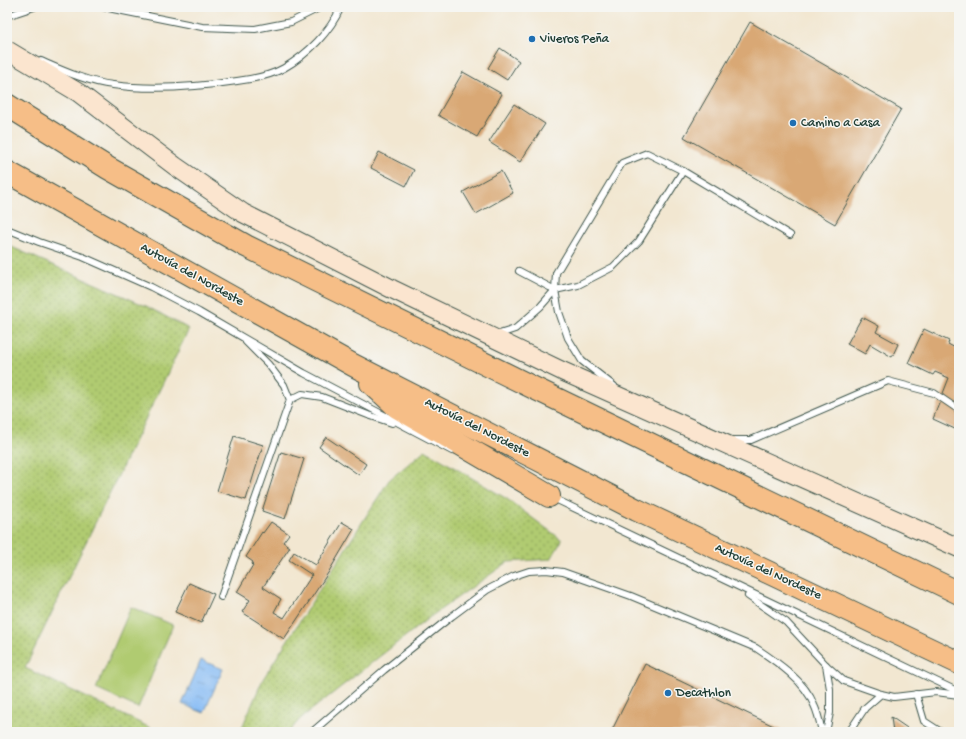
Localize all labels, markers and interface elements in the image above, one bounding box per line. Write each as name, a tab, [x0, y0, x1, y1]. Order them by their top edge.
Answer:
place label: Viveros Peña	[539, 32, 610, 47]
marker: Viveros Peña	[527, 34, 537, 44]
place label: Camino a Casa	[801, 116, 881, 131]
marker: Camino a Casa	[788, 118, 798, 128]
street label: Autovía del Nordeste	[138, 240, 247, 310]
street label: Autovía del Nordeste	[422, 395, 532, 461]
street label: Autovía del Nordeste	[712, 541, 824, 603]
place label: Decathlon	[675, 686, 732, 701]
marker: Decathlon	[663, 688, 673, 698]

